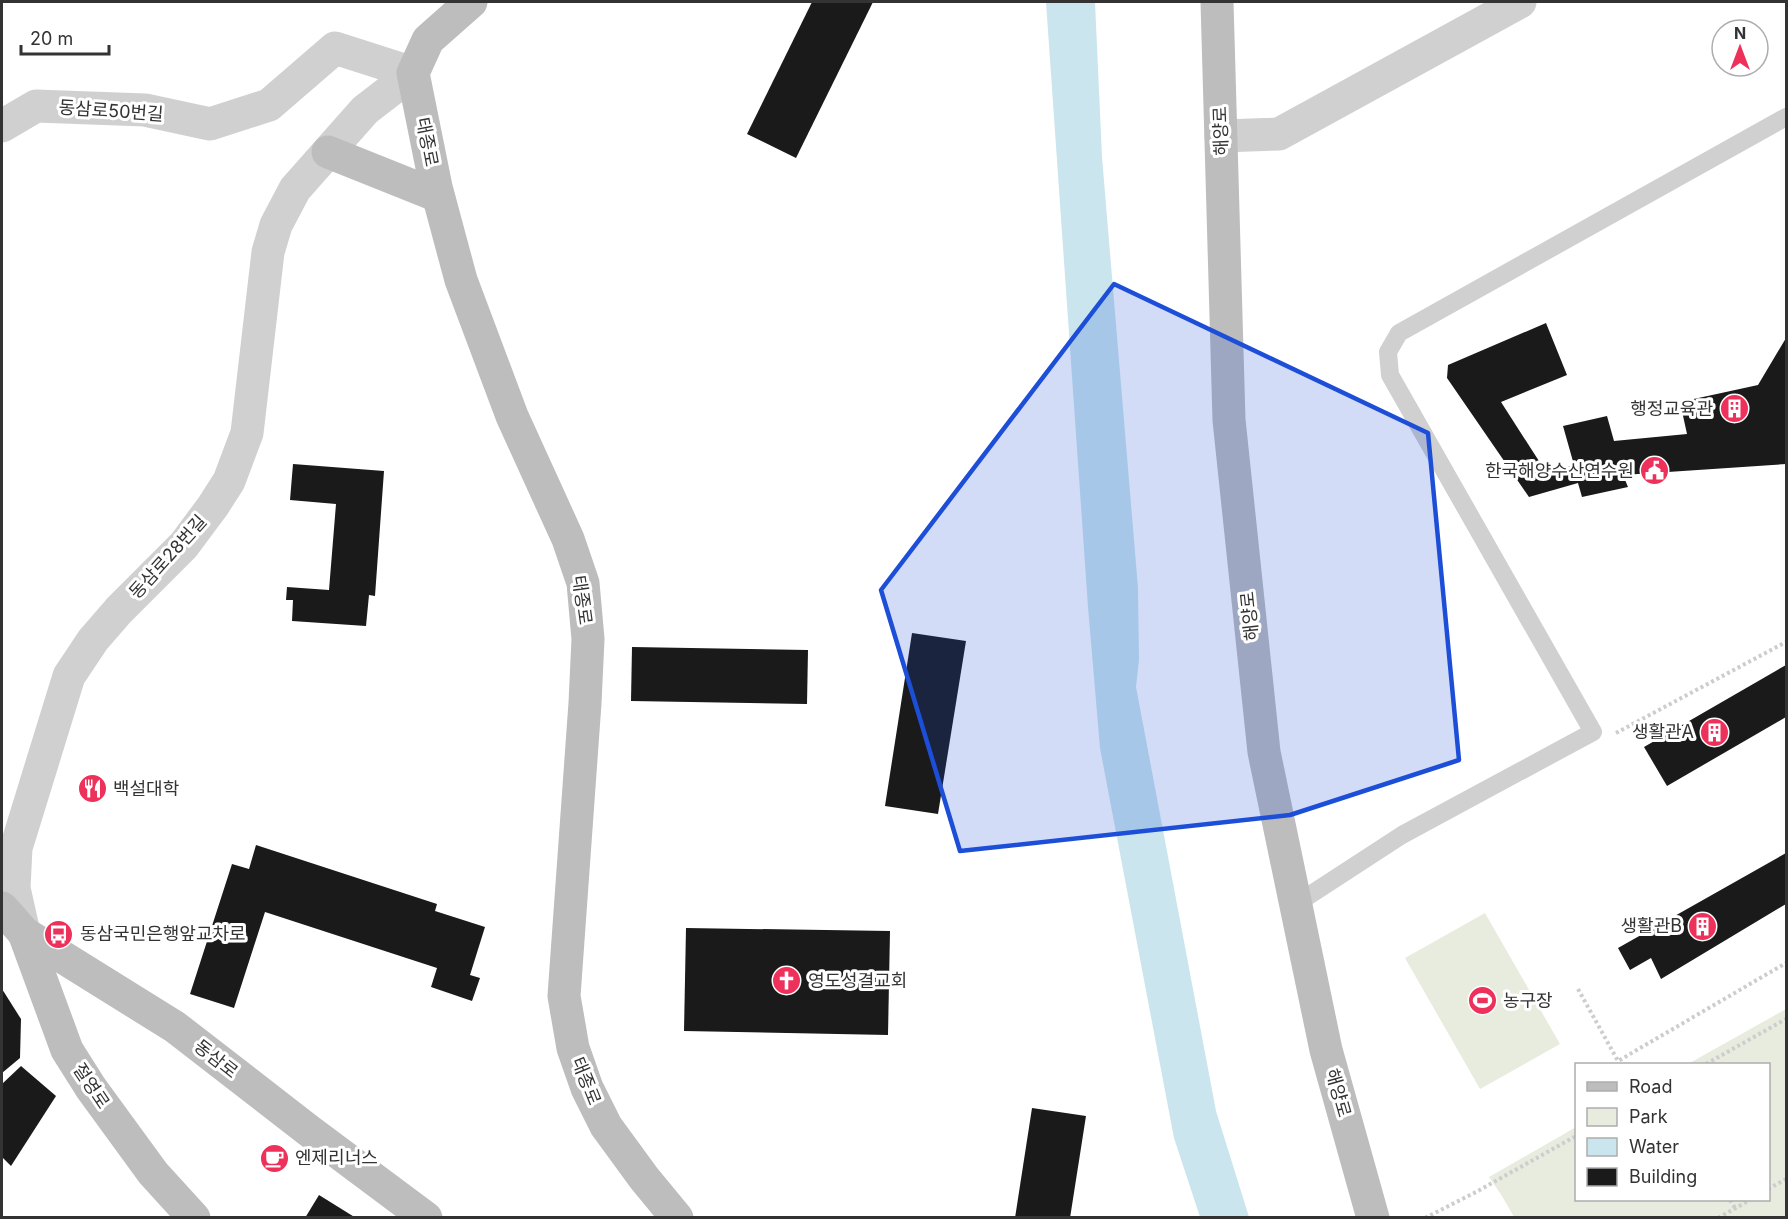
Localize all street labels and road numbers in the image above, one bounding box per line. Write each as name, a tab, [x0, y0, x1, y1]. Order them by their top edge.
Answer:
street label: 동삼로50번길	[58, 96, 164, 125]
street label: 해양로	[1209, 106, 1232, 156]
street label: 태종로	[412, 116, 443, 168]
street label: 동삼로28번길	[125, 511, 211, 603]
street label: 태종로	[569, 574, 596, 626]
street label: 해양로	[1236, 590, 1263, 642]
street label: 동삼로	[190, 1035, 242, 1082]
street label: 태종로	[567, 1054, 606, 1108]
street label: 절영로	[69, 1059, 114, 1112]
street label: 해양로	[1322, 1066, 1355, 1120]

